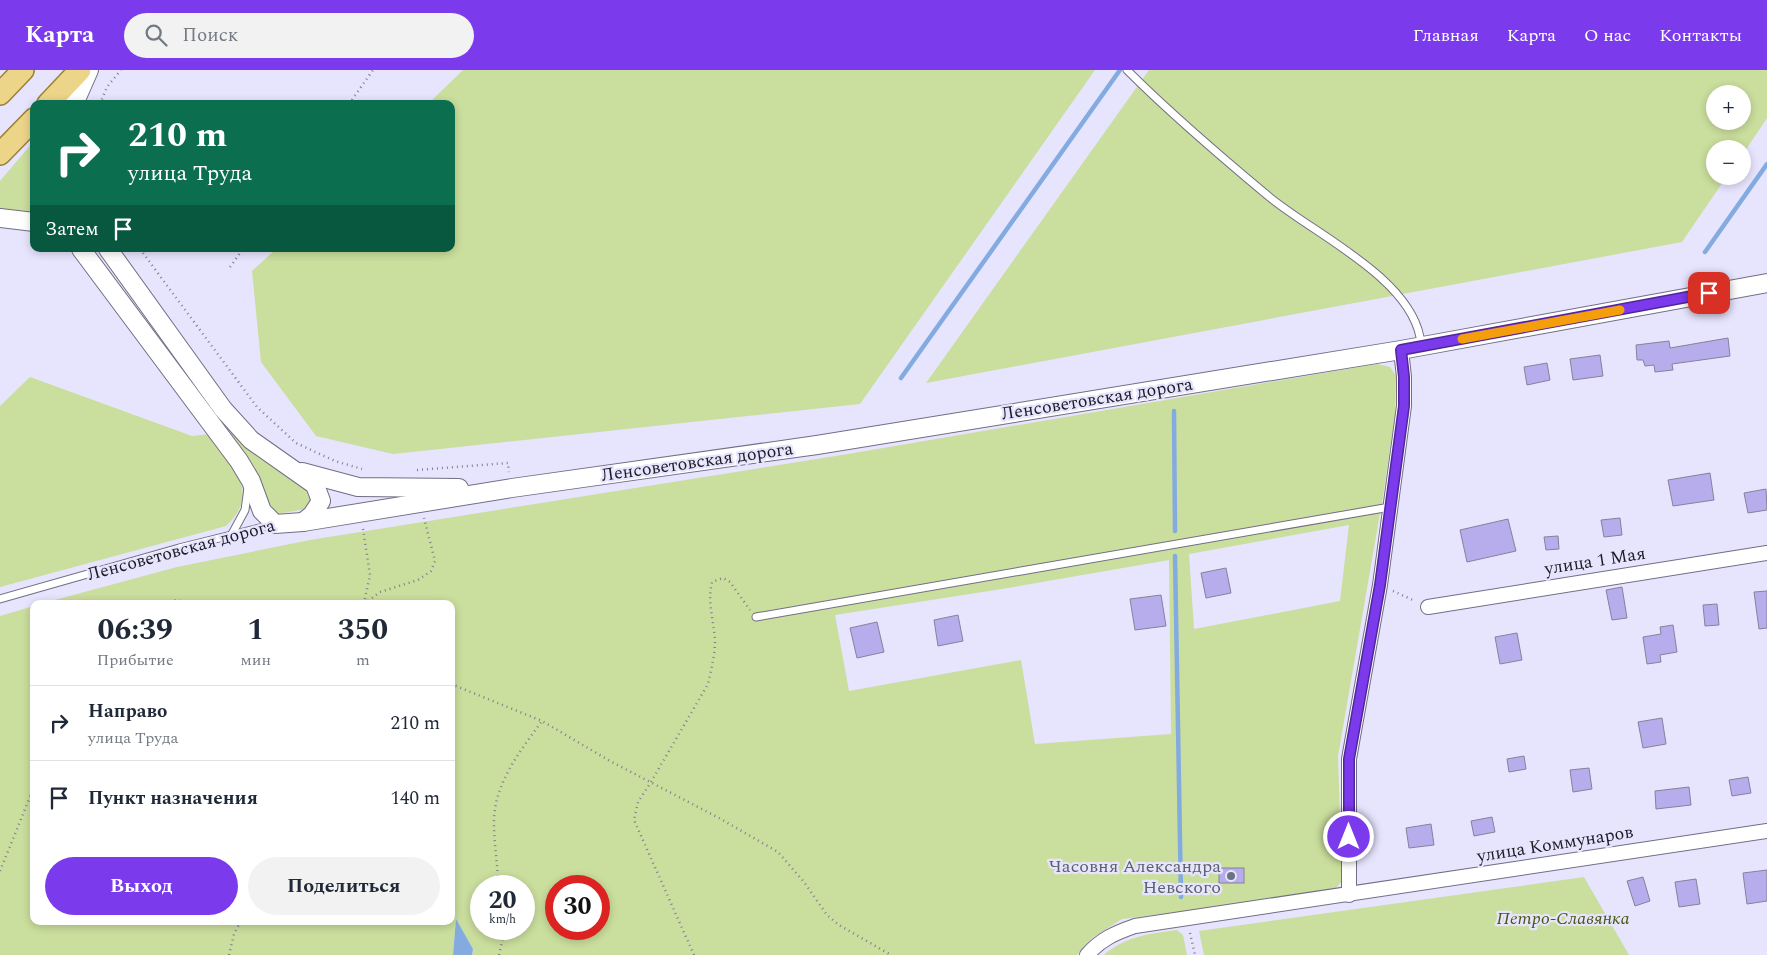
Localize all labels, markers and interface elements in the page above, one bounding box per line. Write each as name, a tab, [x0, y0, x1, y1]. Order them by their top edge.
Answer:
search box	[124, 13, 474, 58]
text: Карта	[25, 17, 94, 53]
icon: search	[142, 21, 170, 49]
text: Поиск	[182, 21, 238, 50]
text: Главная	[1413, 22, 1479, 49]
text: Карта	[1507, 22, 1556, 49]
text: О нас	[1584, 22, 1631, 49]
text: Контакты	[1659, 22, 1742, 49]
map controls	[1706, 85, 1751, 185]
button: +	[1706, 85, 1751, 130]
text: 210 m	[128, 109, 227, 162]
icon: right	[45, 120, 110, 185]
button: −	[1706, 140, 1751, 185]
text: улица Труда	[128, 157, 252, 190]
text: Затем	[45, 215, 99, 244]
icon: arrive	[109, 215, 137, 243]
pin	[1688, 272, 1730, 314]
icon: arrive	[1695, 279, 1723, 307]
street label: Ленсоветовская дорога	[999, 370, 1195, 427]
street label: Ленсоветовская дорога	[599, 435, 795, 489]
street label: Ленсоветовская дорога	[84, 512, 278, 588]
street label: улица 1 Мая	[1541, 540, 1648, 582]
text: 06:39	[98, 607, 173, 653]
text: 1	[247, 607, 264, 653]
text: 350	[338, 607, 388, 653]
text: Прибытие	[97, 648, 174, 672]
text: мин	[240, 648, 271, 672]
text: m	[356, 648, 370, 672]
text: Направо	[88, 697, 167, 726]
icon: right	[45, 709, 73, 737]
text: 210 m	[390, 709, 440, 738]
text: улица Труда	[88, 726, 178, 750]
icon: arrive	[45, 784, 73, 812]
text: Пункт назначения	[88, 784, 258, 813]
text: 140 m	[390, 784, 440, 813]
position arrow	[1322, 810, 1374, 862]
street label: улица Коммунаров	[1474, 818, 1635, 870]
place label: Часовня Александра Невского	[1049, 853, 1221, 901]
button: Выход	[45, 857, 238, 915]
button: Поделиться	[248, 857, 440, 915]
marker: Часовня Александра Невского	[1225, 870, 1237, 882]
speed limit sign: 30	[545, 875, 610, 940]
text: 20	[488, 882, 517, 920]
park label: Петро-Славянка	[1496, 905, 1630, 932]
text: km/h	[489, 910, 516, 929]

